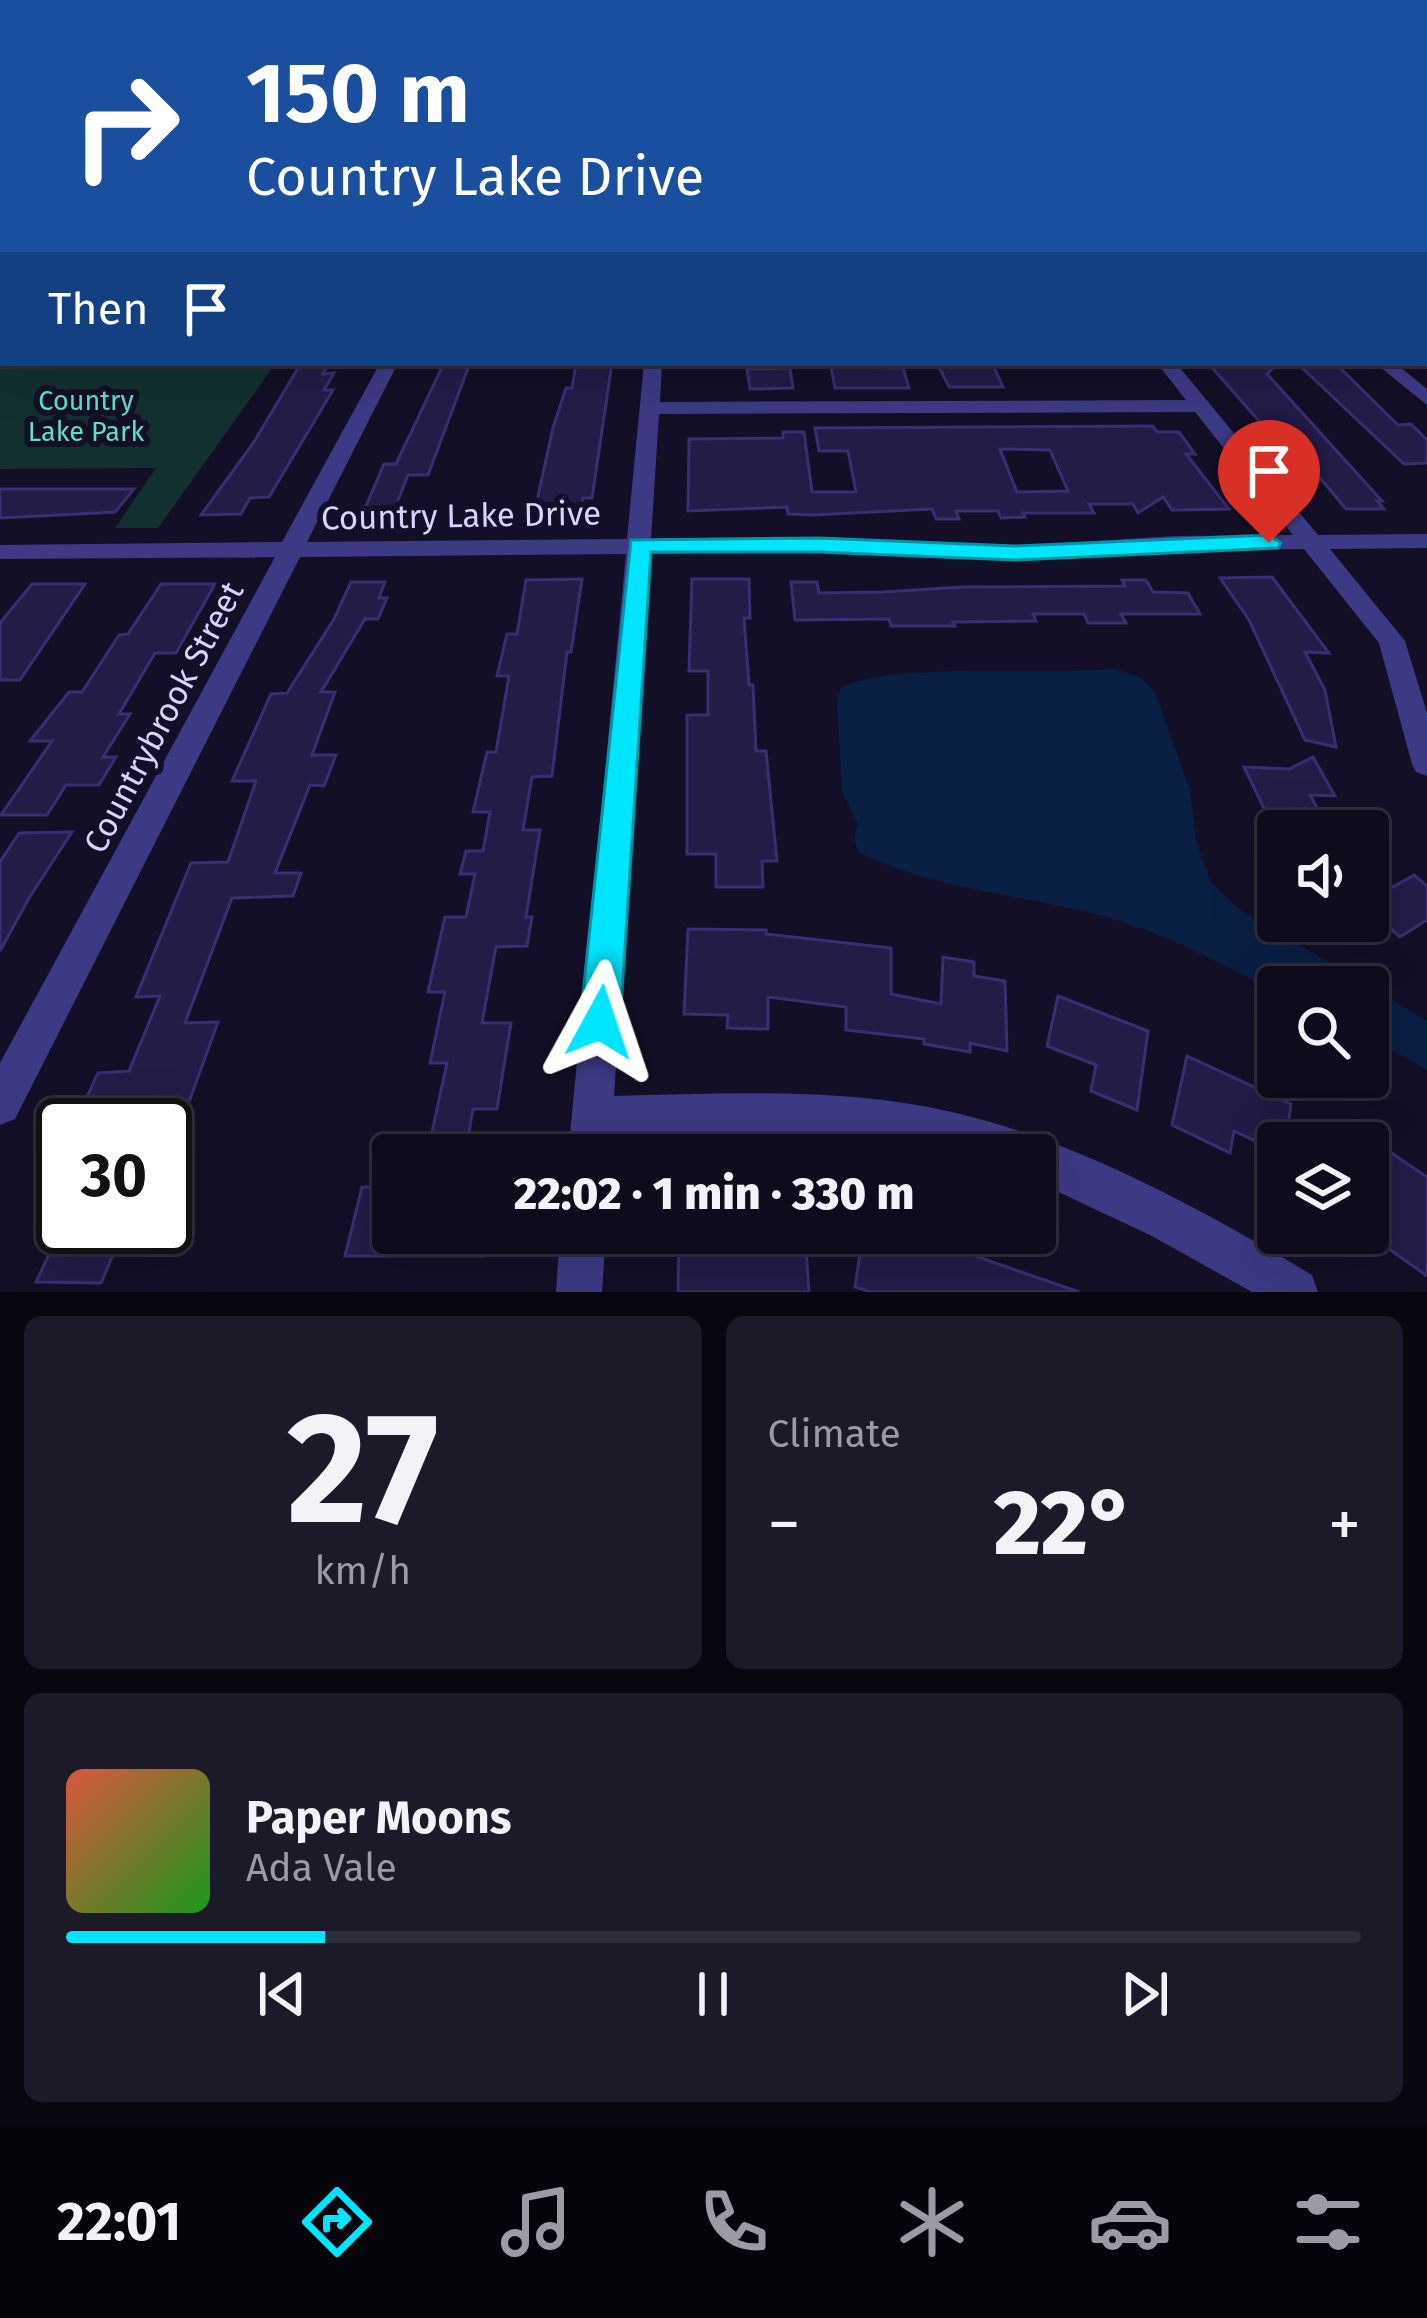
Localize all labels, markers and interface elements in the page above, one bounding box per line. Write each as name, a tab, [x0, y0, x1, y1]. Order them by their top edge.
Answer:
text: 150 m	[246, 43, 470, 144]
icon: right	[48, 48, 204, 204]
text: Country Lake Drive	[246, 145, 704, 209]
icon: arrive	[173, 276, 239, 342]
text: Then	[48, 282, 149, 336]
park label: Country Lake Park	[28, 385, 144, 448]
pin	[1218, 420, 1320, 543]
icon: arrive	[1236, 438, 1302, 504]
street label: Country Lake Drive	[321, 494, 601, 538]
street label: Countrybrook Street	[75, 575, 252, 860]
map controls	[1257, 810, 1389, 1254]
button: sound	[1257, 810, 1389, 942]
position arrow	[537, 959, 663, 1085]
button: search	[1257, 966, 1389, 1098]
speed limit sign: 30	[36, 1098, 192, 1254]
button: layers	[1257, 1122, 1389, 1254]
text: 22:02 · 1 min · 330 m	[514, 1167, 914, 1221]
text: 27	[287, 1376, 439, 1563]
text: Climate	[768, 1411, 901, 1457]
text: 22°	[994, 1470, 1135, 1578]
text: −	[768, 1485, 801, 1564]
text: +	[1328, 1485, 1361, 1564]
text: km/h	[314, 1548, 411, 1594]
text: Paper Moons	[246, 1791, 511, 1845]
text: Ada Vale	[246, 1845, 397, 1891]
icon: previous	[249, 1961, 315, 2027]
icon: pause	[680, 1961, 746, 2027]
icon: next	[1112, 1961, 1178, 2027]
icon: directions	[295, 2180, 379, 2264]
icon: music	[494, 2180, 578, 2264]
icon: phone	[692, 2180, 776, 2264]
icon: climate	[890, 2180, 974, 2264]
icon: car	[1088, 2180, 1172, 2264]
icon: filters	[1286, 2180, 1370, 2264]
text: 22:01	[57, 2190, 181, 2254]

